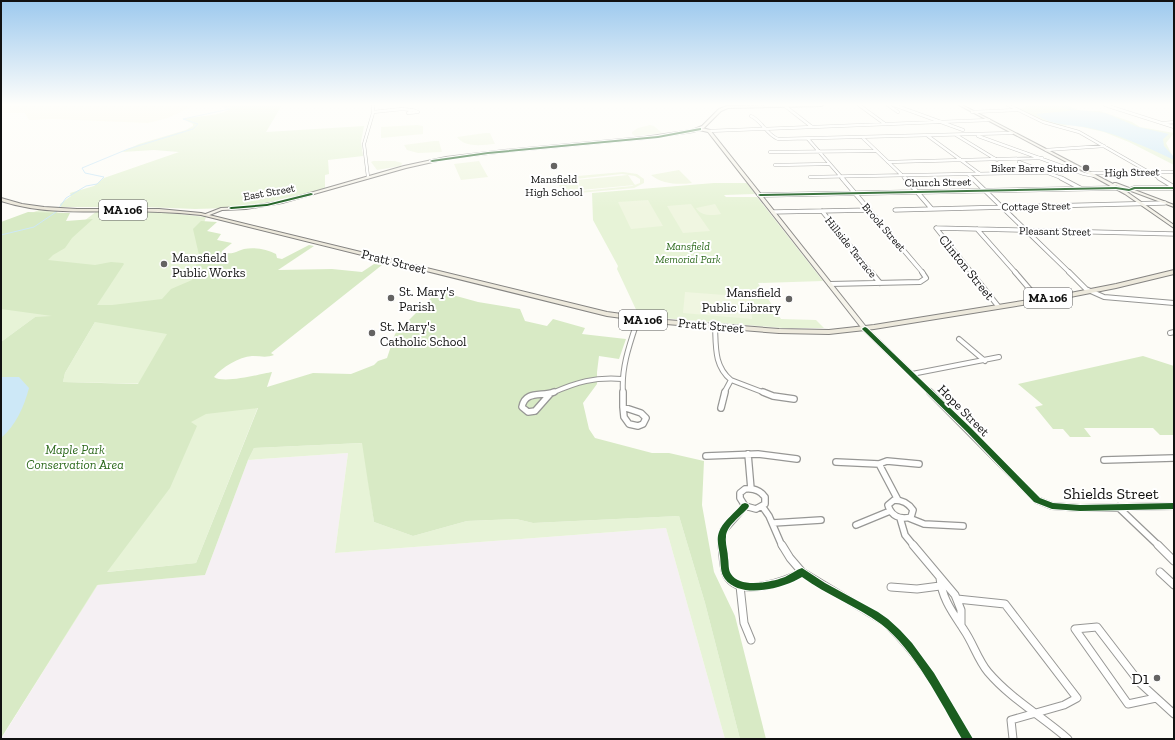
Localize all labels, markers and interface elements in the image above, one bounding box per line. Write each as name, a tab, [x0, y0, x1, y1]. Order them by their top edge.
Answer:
marker: Mansfield High School	[549, 161, 559, 171]
place label: Biker Barre Studio	[991, 162, 1078, 175]
marker: Biker Barre Studio	[1081, 163, 1091, 173]
street label: High Street	[1104, 166, 1161, 179]
place label: Mansfield High School	[525, 173, 583, 199]
street label: Church Street	[905, 175, 972, 190]
street label: East Street	[242, 181, 297, 203]
street label: Cottage Street	[1001, 199, 1071, 214]
road number: MA 106	[99, 200, 147, 220]
street label: Brook Street	[859, 201, 909, 255]
street label: Hillside Terrace	[822, 214, 879, 280]
street label: Pleasant Street	[1019, 224, 1092, 239]
street label: Clinton Street	[936, 232, 997, 303]
park label: Mansfield Memorial Park	[655, 240, 721, 266]
street label: Pratt Street	[360, 246, 428, 277]
place label: Mansfield Public Works	[172, 250, 246, 280]
marker: Mansfield Public Works	[159, 259, 169, 269]
place label: St. Mary's Parish	[399, 284, 455, 314]
place label: Mansfield Public Library	[702, 285, 781, 315]
road number: MA 106	[1024, 288, 1072, 308]
marker: St. Mary's Parish	[386, 293, 396, 303]
marker: Mansfield Public Library	[784, 294, 794, 304]
road number: MA 106	[619, 310, 667, 330]
street label: Pratt Street	[677, 315, 745, 336]
place label: St. Mary's Catholic School	[380, 319, 467, 349]
marker: St. Mary's Catholic School	[367, 328, 377, 338]
street label: Hope Street	[935, 381, 993, 439]
park label: Maple Park Conservation Area	[26, 442, 124, 472]
street label: Shields Street	[1063, 484, 1159, 503]
place label: D1	[1132, 669, 1149, 688]
marker: D1	[1152, 673, 1162, 683]

